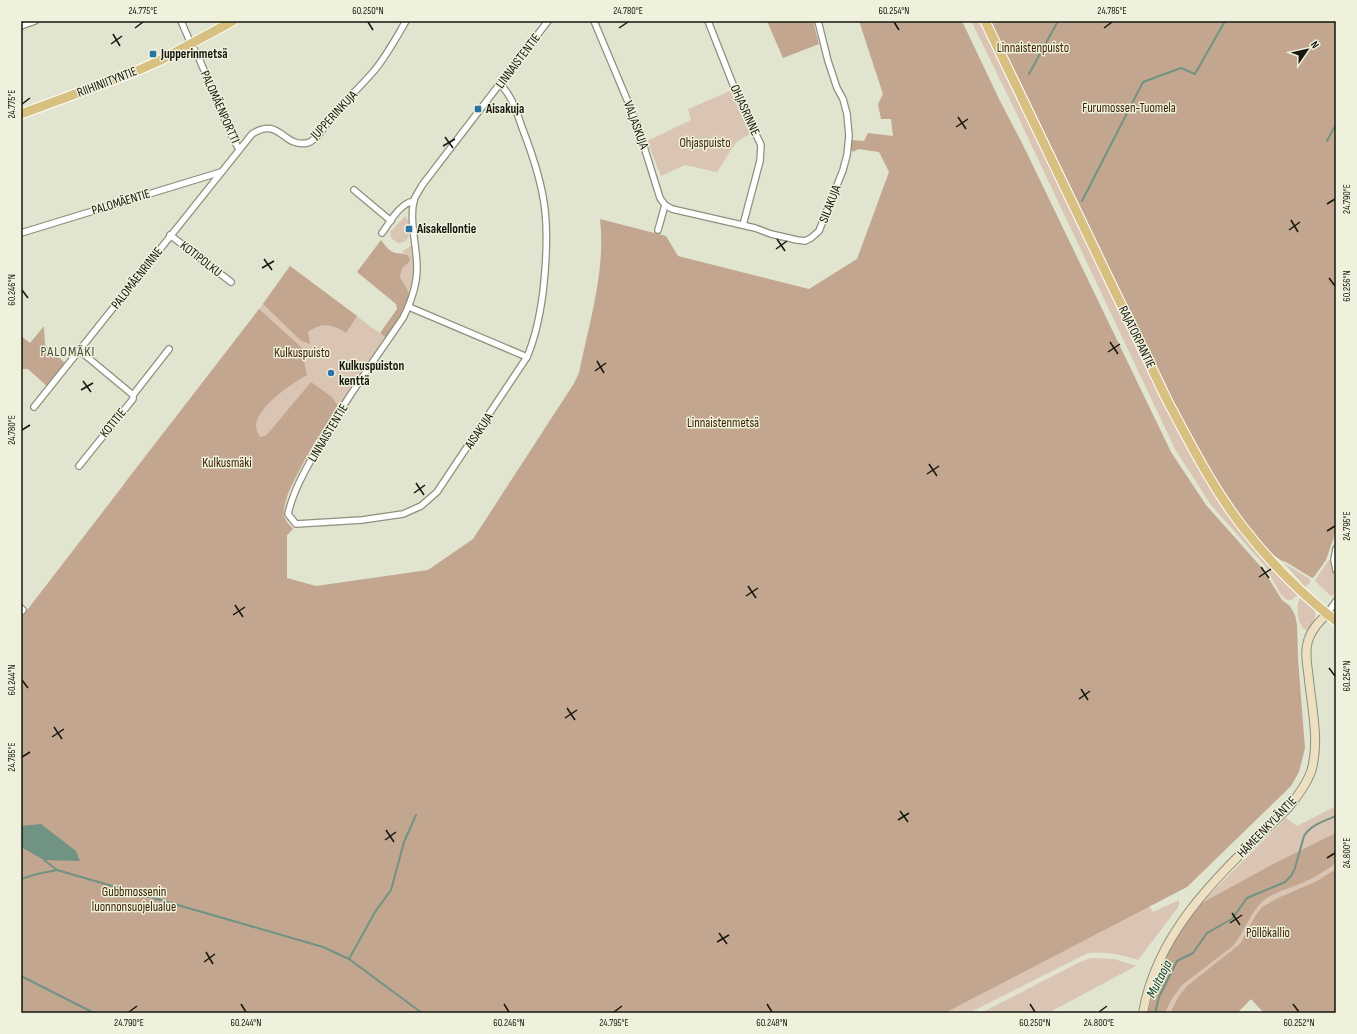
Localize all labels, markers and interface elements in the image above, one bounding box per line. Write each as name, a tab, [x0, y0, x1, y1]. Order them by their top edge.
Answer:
text: 24.775°E	[129, 5, 157, 17]
text: 60.250°N	[352, 5, 384, 17]
text: 24.780°E	[613, 5, 643, 17]
text: 60.254°N	[879, 5, 909, 17]
text: 24.785°E	[1097, 5, 1127, 17]
street label: LINNAISTENTIE	[492, 30, 544, 92]
north arrow	[1287, 30, 1327, 70]
text: N	[1308, 39, 1322, 51]
park label: Linnaistenpuisto	[997, 40, 1069, 56]
place label: Jupperinmetsä	[160, 46, 228, 62]
marker: Jupperinmetsä	[148, 49, 158, 59]
street label: RIIHINIITYNTIE	[75, 63, 139, 101]
street label: PALOMÄENPORTTI	[197, 68, 243, 146]
street label: OHJASRINNE	[727, 82, 763, 138]
street label: JUPPERINKUJA	[307, 87, 361, 144]
text: 24.775°E	[6, 90, 18, 118]
street label: VALJASKUJA	[620, 99, 652, 152]
park label: Furumossen-Tuomela	[1082, 100, 1176, 116]
place label: Aisakuja	[485, 101, 524, 117]
marker: Aisakuja	[473, 104, 483, 114]
park label: Ohjaspuisto	[679, 135, 731, 151]
street label: SILAKUJA	[816, 182, 845, 225]
text: 24.790°E	[1341, 184, 1353, 214]
street label: PALOMÄENTIE	[90, 186, 152, 218]
place label: Aisakellontie	[416, 221, 477, 237]
marker: Aisakellontie	[404, 224, 414, 234]
street label: KOTIPOLKU	[177, 238, 225, 280]
street label: PALOMÄENRINNE	[108, 244, 166, 312]
text: 60.256°N	[1341, 270, 1353, 302]
text: 60.246°N	[6, 274, 18, 306]
street label: RAJATORPANTIE	[1115, 303, 1159, 371]
district label: PALOMÄKI	[41, 343, 95, 360]
park label: Kulkuspuisto	[274, 345, 330, 361]
place label: Kulkuspuiston kenttä	[339, 358, 405, 389]
marker: Kulkuspuiston kenttä	[326, 368, 336, 378]
street label: LINNAISTENTIE	[304, 401, 352, 465]
street label: KOTITIE	[96, 405, 130, 441]
street label: AISAKUJA	[461, 410, 497, 453]
text: 24.780°E	[6, 415, 18, 445]
park label: Linnaistenmetsä	[687, 415, 759, 431]
park label: Kulkusmäki	[202, 455, 252, 471]
text: 24.795°E	[1341, 511, 1353, 541]
text: 60.254°N	[1341, 661, 1353, 691]
text: 60.244°N	[6, 665, 18, 695]
text: 24.785°E	[6, 742, 18, 772]
street label: HÄMEENKYLÄNTIE	[1234, 793, 1300, 861]
text: 24.800°E	[1341, 838, 1353, 868]
park label: Gubbmossenin luonnonsuojelualue	[92, 884, 176, 915]
park label: Pöllökallio	[1246, 925, 1290, 941]
water label: Multaoja	[1142, 957, 1176, 1001]
text: 24.790°E	[114, 1017, 144, 1029]
text: 60.244°N	[231, 1017, 261, 1029]
text: 60.246°N	[493, 1017, 525, 1029]
text: 24.795°E	[599, 1017, 629, 1029]
text: 60.248°N	[756, 1017, 788, 1029]
text: 60.250°N	[1019, 1017, 1051, 1029]
text: 24.800°E	[1084, 1017, 1114, 1029]
text: 60.252°N	[1283, 1017, 1315, 1029]

